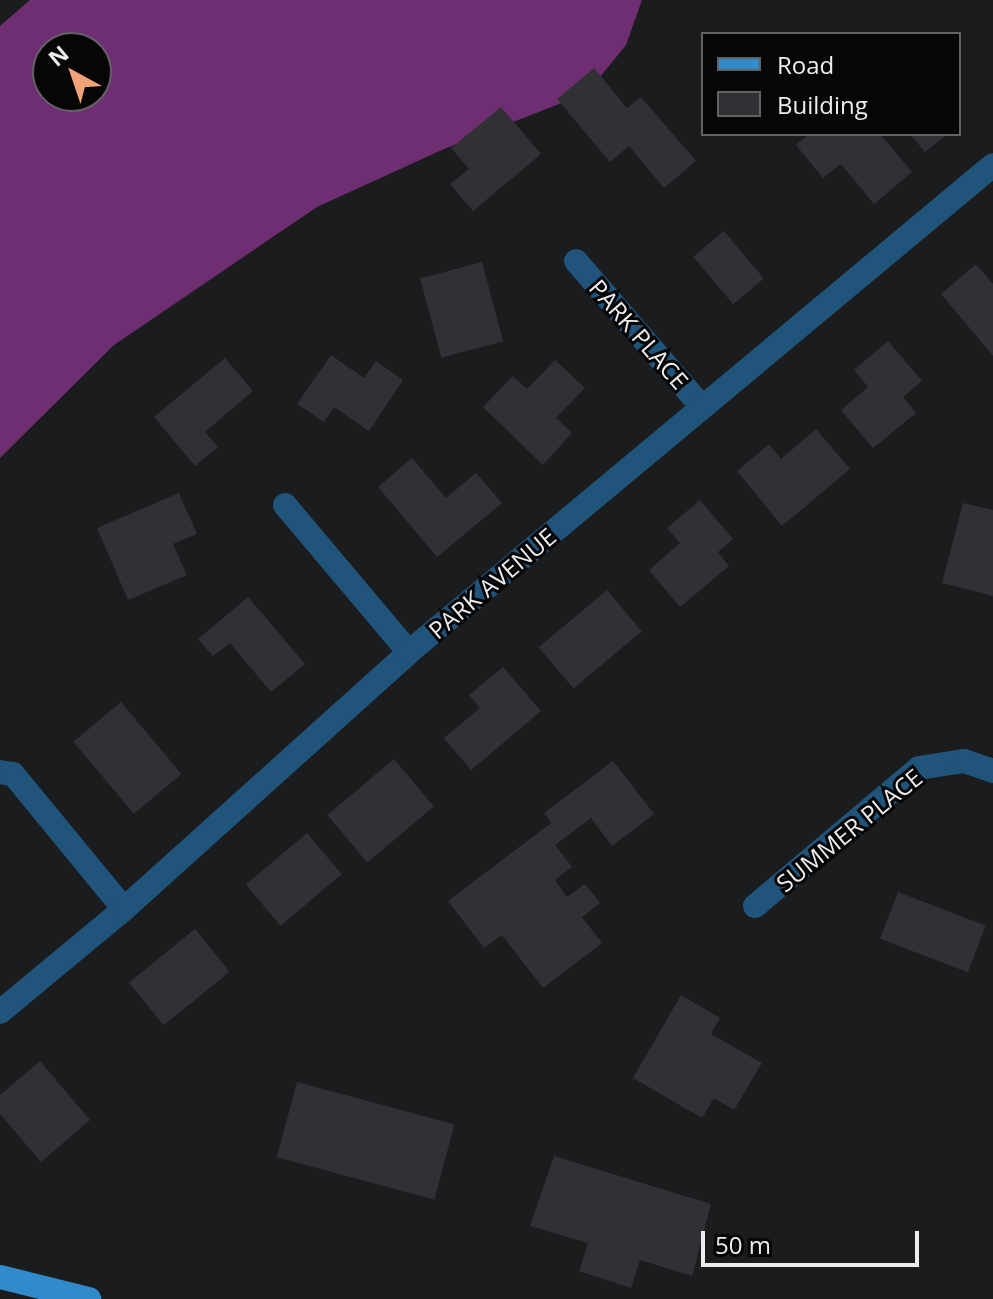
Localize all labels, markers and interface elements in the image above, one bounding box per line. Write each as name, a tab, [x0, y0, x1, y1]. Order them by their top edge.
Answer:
north arrow	[32, 32, 112, 112]
legend	[701, 32, 961, 136]
text: N	[41, 38, 74, 72]
text: Road	[777, 48, 834, 81]
text: Building	[777, 88, 868, 121]
street label: PARK PLACE	[584, 273, 694, 395]
street label: PARK AVENUE	[423, 521, 561, 645]
street label: SUMMER PLACE	[770, 763, 928, 897]
scale bar	[705, 1215, 923, 1265]
text: 50 m	[715, 1228, 771, 1261]

